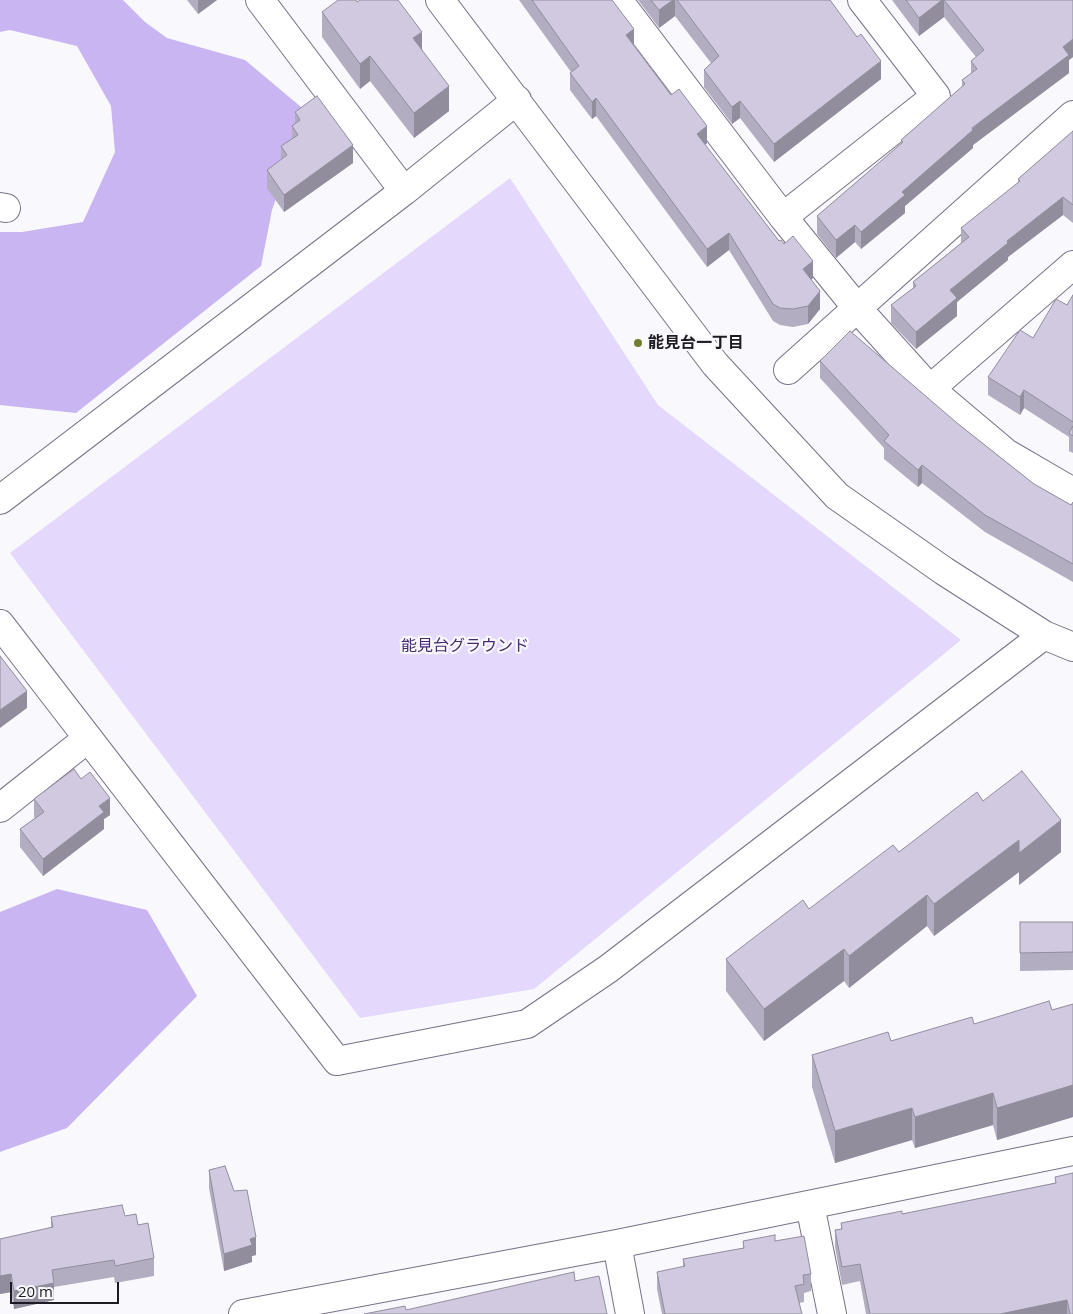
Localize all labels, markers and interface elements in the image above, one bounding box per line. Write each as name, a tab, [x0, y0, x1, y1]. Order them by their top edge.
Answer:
place label: 能見台一丁目	[648, 333, 744, 353]
marker: 能見台一丁目	[632, 337, 644, 349]
park label: 能見台グラウンド	[401, 636, 529, 656]
scale bar	[12, 1272, 121, 1304]
text: 20 m	[18, 1281, 53, 1301]

